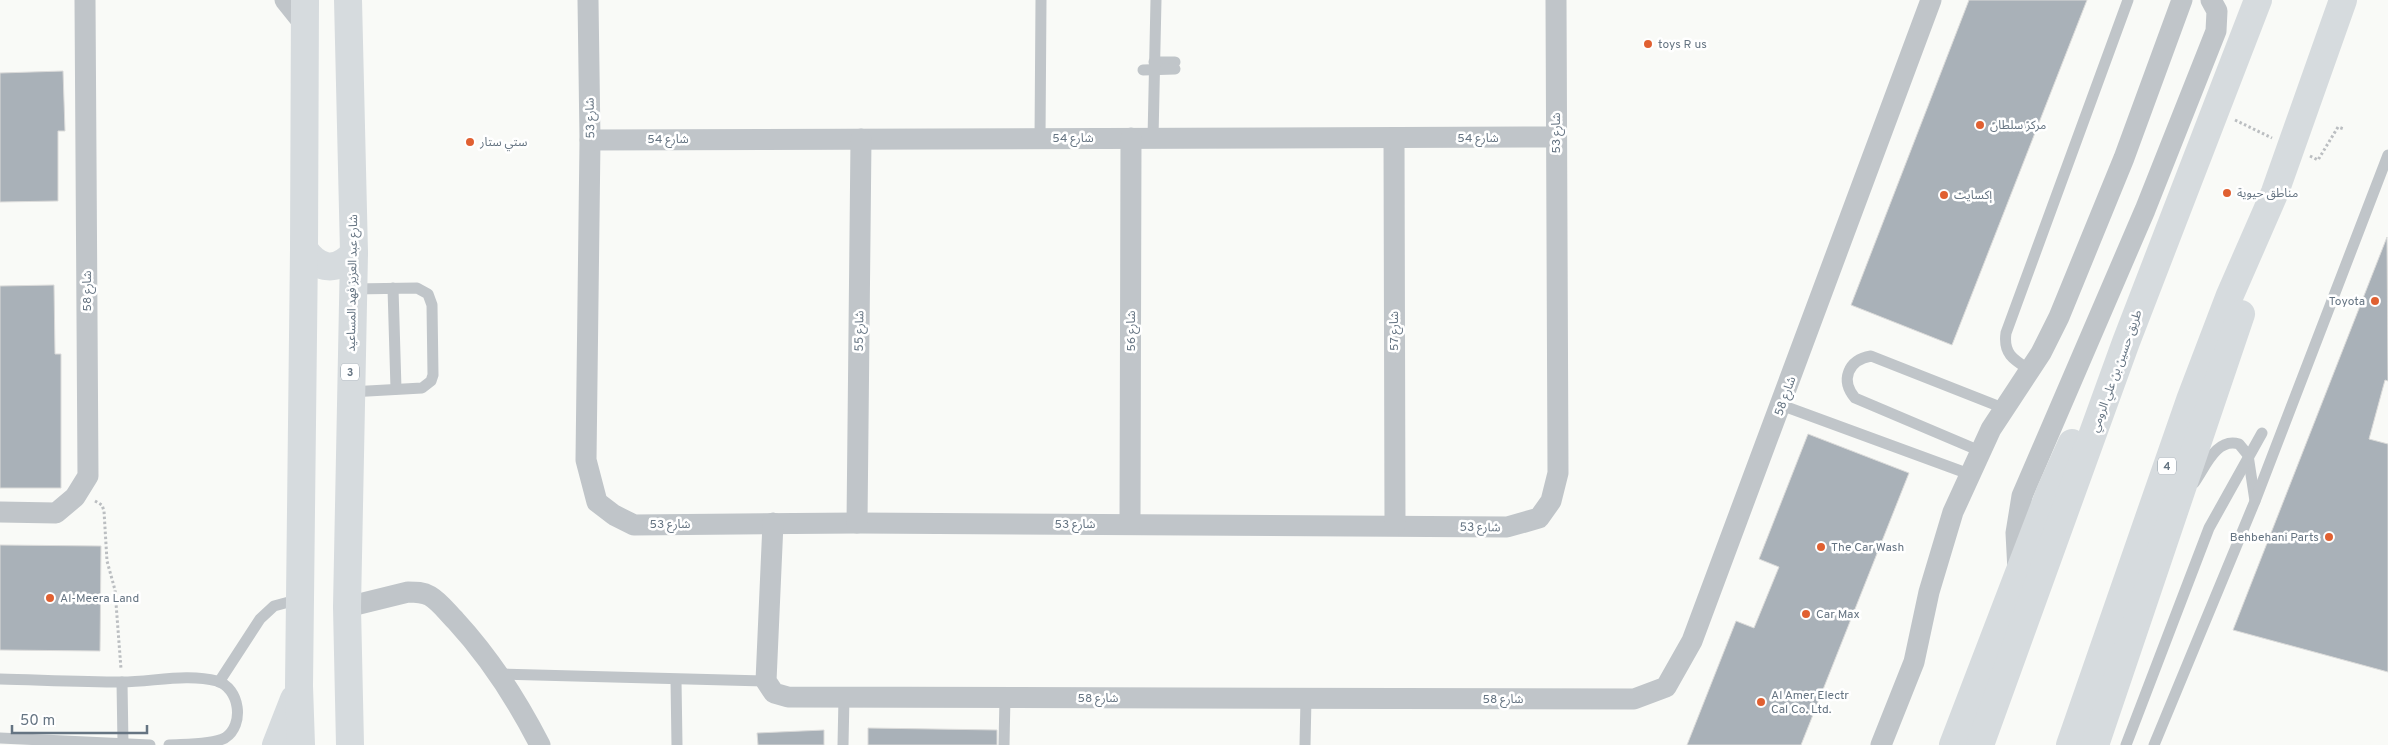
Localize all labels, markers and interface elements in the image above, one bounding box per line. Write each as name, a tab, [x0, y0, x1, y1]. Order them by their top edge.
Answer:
place label: toys R us	[1658, 37, 1707, 53]
marker: toys R us	[1642, 38, 1654, 50]
street label: شارع 53	[583, 97, 599, 139]
street label: شارع 53	[1549, 113, 1565, 153]
place label: مركز سلطان	[1990, 118, 2046, 134]
marker: مركز سلطان	[1974, 119, 1986, 131]
street label: شارع 54	[1052, 131, 1094, 147]
street label: شارع 54	[1457, 131, 1499, 147]
street label: شارع 54	[647, 132, 689, 148]
place label: ستي ستار	[479, 135, 527, 152]
marker: ستي ستار	[464, 136, 476, 148]
place label: مناطق حيوية	[2237, 186, 2298, 202]
marker: مناطق حيوية	[2221, 187, 2233, 199]
place label: إكسايت	[1954, 188, 1993, 204]
marker: إكسايت	[1938, 189, 1950, 201]
street label: شارع عبد العزيز فهد المساعيد	[344, 214, 362, 352]
street label: شارع 58	[80, 270, 96, 312]
place label: Toyota	[2329, 294, 2365, 310]
marker: Toyota	[2369, 295, 2381, 307]
street label: طريق حسين بن علي الرومي	[2087, 308, 2147, 435]
street label: شارع 55	[852, 310, 868, 352]
street label: شارع 56	[1124, 311, 1140, 351]
street label: شارع 57	[1387, 311, 1403, 351]
road number: 3	[341, 364, 359, 381]
street label: شارع 58	[1771, 374, 1800, 418]
road number: 4	[2158, 458, 2176, 474]
street label: شارع 53	[650, 517, 690, 533]
street label: شارع 53	[1055, 517, 1095, 533]
street label: شارع 53	[1459, 520, 1501, 536]
place label: Behbehani Parts	[2230, 530, 2319, 546]
marker: Behbehani Parts	[2323, 531, 2335, 543]
place label: The Car Wash	[1831, 540, 1904, 556]
marker: The Car Wash	[1815, 541, 1827, 553]
place label: Al-Meera Land	[60, 591, 139, 607]
marker: Al-Meera Land	[44, 592, 56, 604]
place label: Car Max	[1816, 607, 1860, 623]
marker: Car Max	[1800, 608, 1812, 620]
place label: Al Amer Electr Cal Co. Ltd.	[1771, 688, 1849, 718]
street label: شارع 58	[1077, 691, 1119, 707]
street label: شارع 58	[1482, 692, 1524, 708]
marker: Al Amer Electr Cal Co. Ltd.	[1755, 696, 1767, 708]
scale bar	[12, 702, 148, 734]
text: 50 m	[20, 712, 55, 731]

